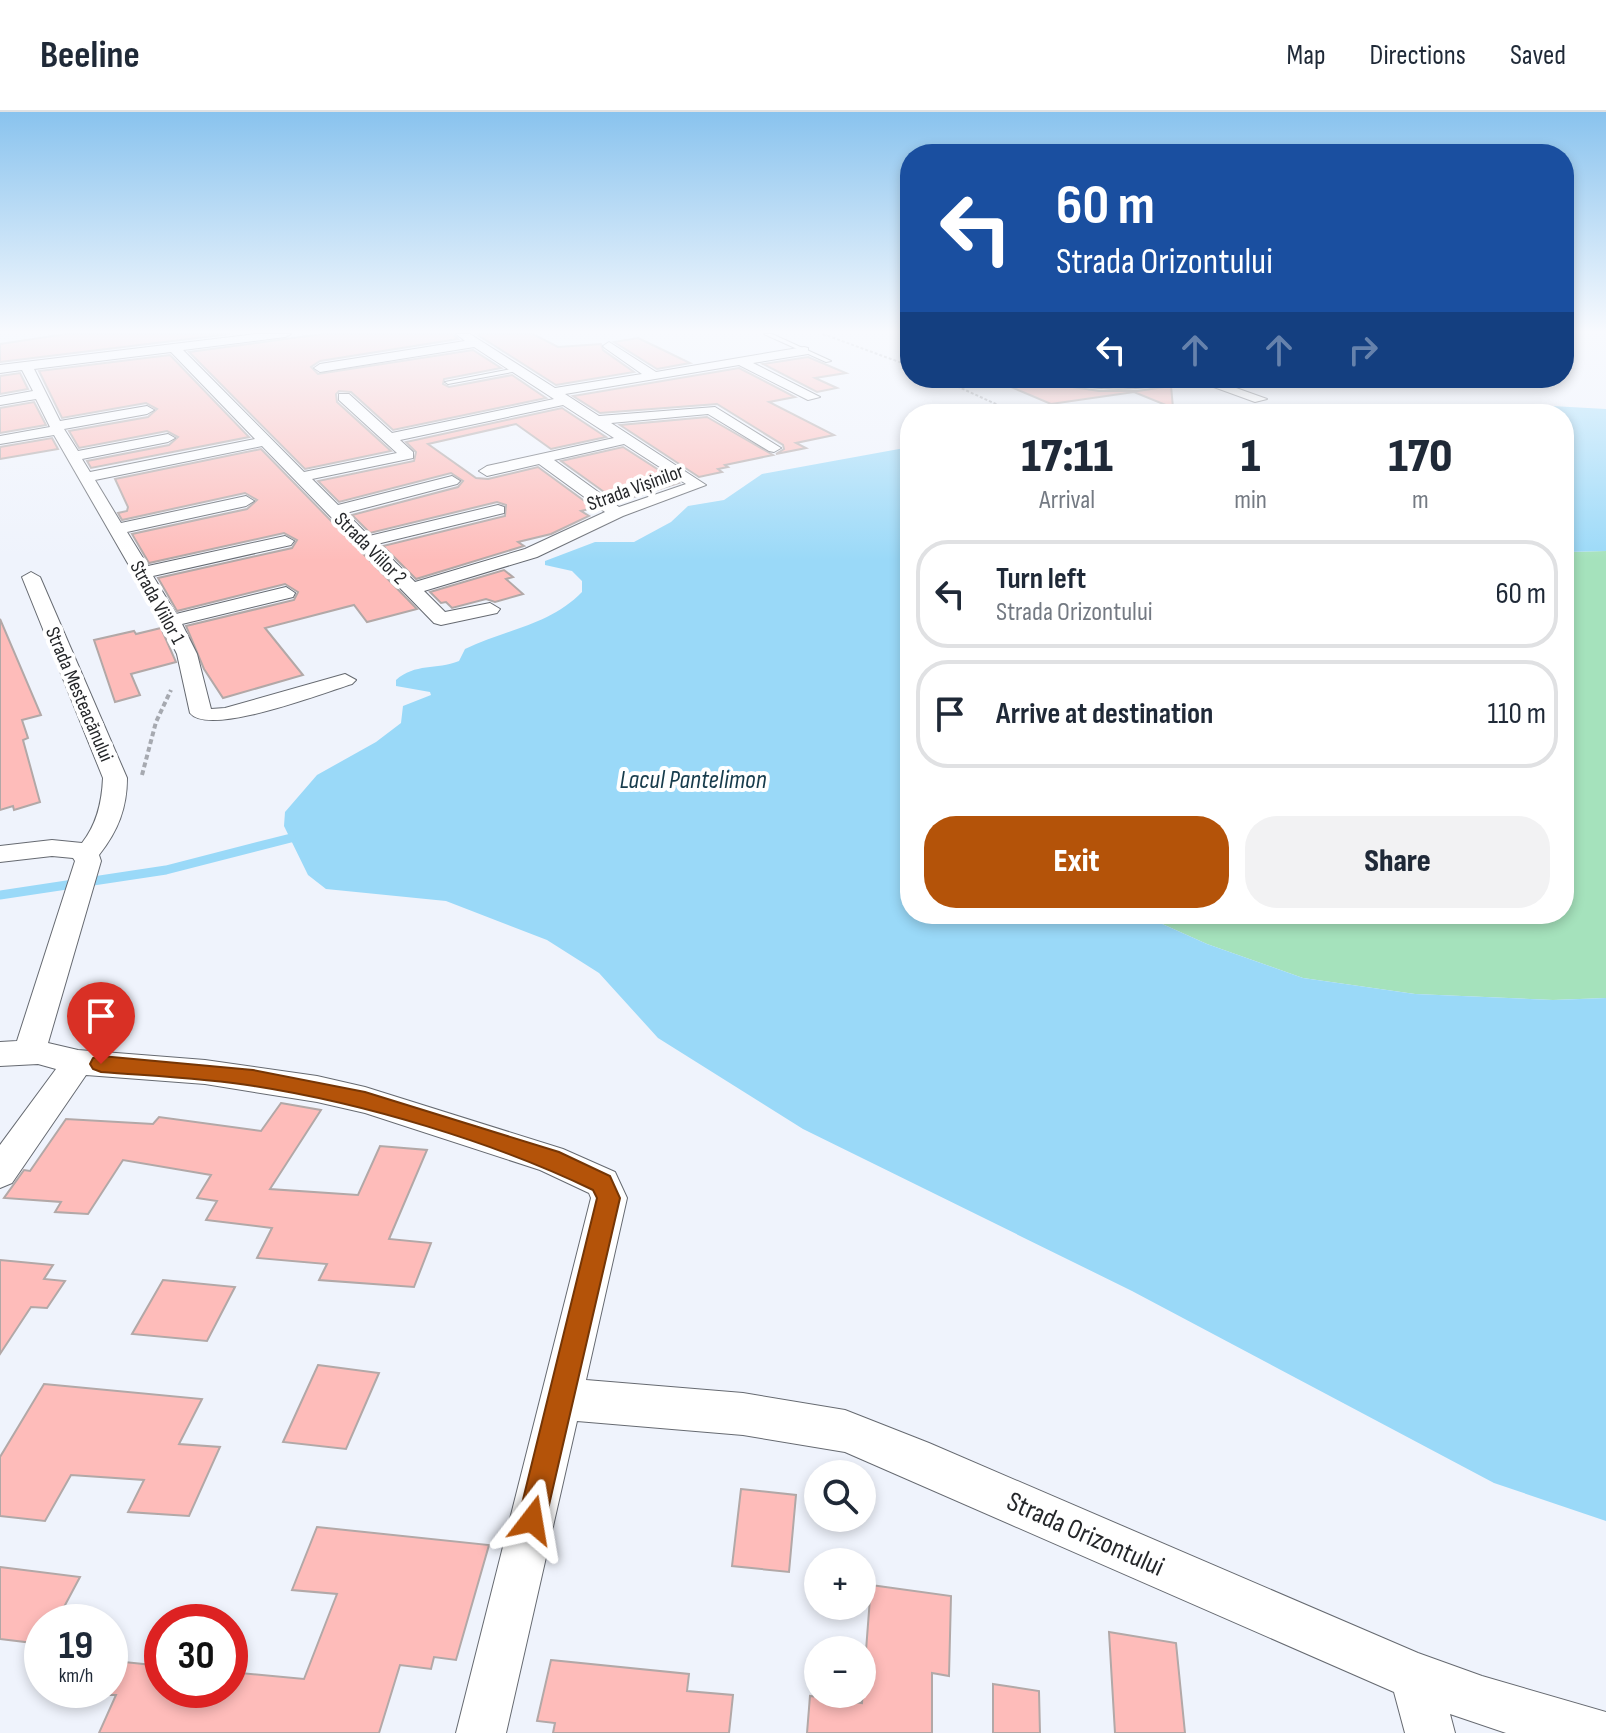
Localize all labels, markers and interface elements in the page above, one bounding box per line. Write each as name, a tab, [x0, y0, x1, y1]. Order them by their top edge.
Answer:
text: Beeline	[40, 33, 140, 78]
text: Map	[1287, 39, 1326, 72]
text: Directions	[1370, 39, 1466, 72]
text: Saved	[1510, 39, 1566, 72]
text: 60 m	[1056, 173, 1155, 240]
icon: left	[924, 176, 1028, 280]
text: Strada Orizontului	[1056, 241, 1273, 284]
icon: left	[1089, 328, 1133, 372]
icon: ahead	[1173, 328, 1217, 372]
icon: ahead	[1257, 328, 1301, 372]
icon: right	[1341, 328, 1385, 372]
text: 17:11	[1021, 428, 1113, 485]
text: 1	[1241, 428, 1261, 485]
text: 170	[1388, 428, 1453, 485]
street label: Strada Vișinilor	[584, 459, 687, 516]
text: Arrival	[1039, 485, 1095, 516]
text: min	[1234, 485, 1267, 516]
text: m	[1412, 485, 1429, 516]
street label: Strada Viilor 2	[329, 507, 412, 590]
street label: Strada Viilor 1	[124, 557, 190, 648]
text: Turn left	[996, 561, 1086, 597]
icon: left	[928, 572, 972, 616]
text: 60 m	[1495, 576, 1546, 612]
text: Strada Orizontului	[996, 597, 1153, 628]
street label: Strada Mesteacănului	[40, 623, 118, 765]
icon: arrive	[928, 692, 972, 736]
text: Arrive at destination	[996, 696, 1213, 732]
text: 110 m	[1488, 696, 1546, 732]
water label: Lacul Pantelimon	[619, 765, 767, 796]
button: Exit	[924, 816, 1229, 908]
button: Share	[1245, 816, 1550, 908]
pin	[67, 982, 135, 1064]
icon: arrive	[79, 994, 123, 1038]
map controls	[804, 1460, 876, 1708]
button: search	[804, 1460, 876, 1532]
position arrow	[490, 1478, 574, 1562]
street label: Strada Orizontului	[1002, 1485, 1169, 1584]
button: +	[804, 1548, 876, 1620]
speed limit sign: 30	[144, 1604, 248, 1708]
text: 19	[59, 1622, 93, 1670]
button: −	[804, 1636, 876, 1708]
text: km/h	[59, 1664, 93, 1688]

